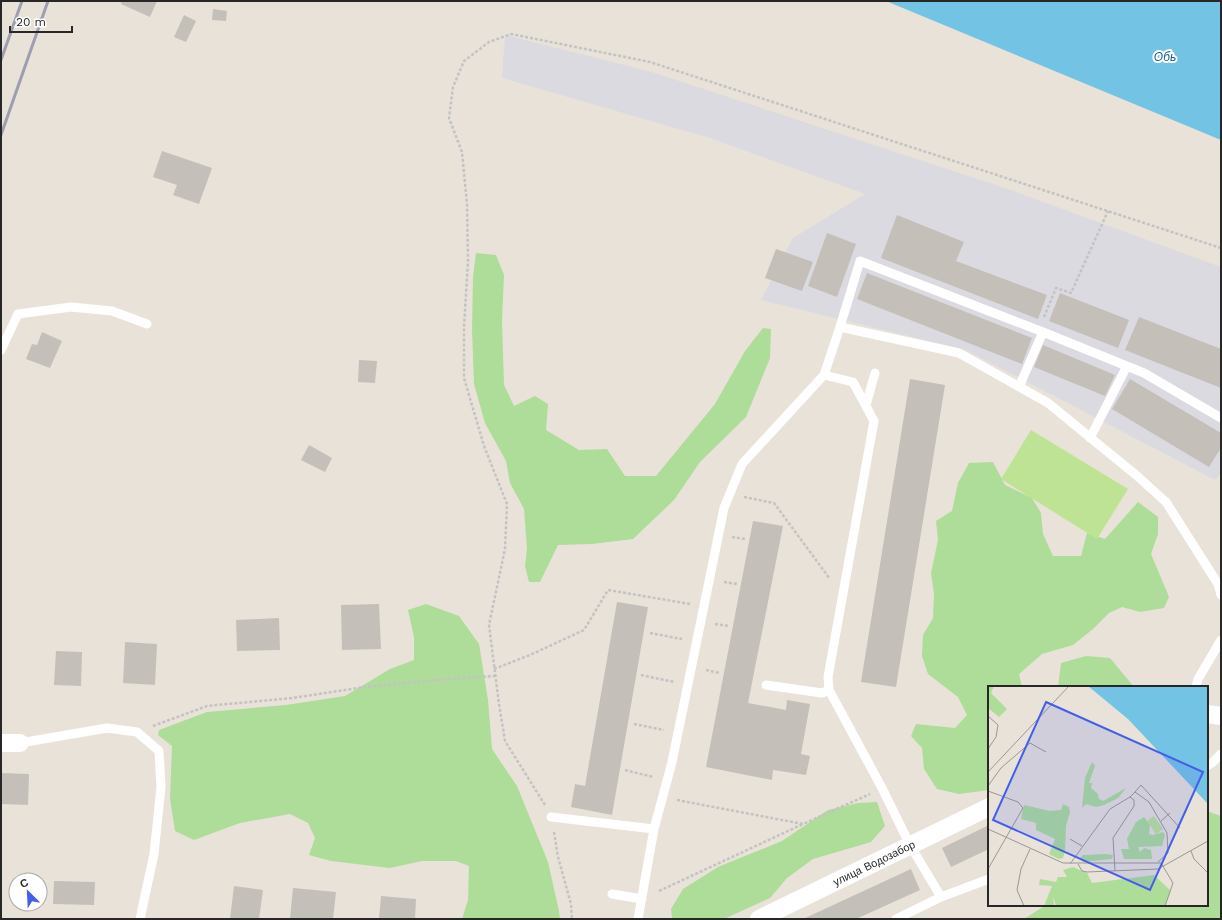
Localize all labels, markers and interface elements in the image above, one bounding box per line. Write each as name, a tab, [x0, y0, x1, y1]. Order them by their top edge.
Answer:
scale bar	[10, 8, 72, 34]
text: 20 m	[16, 15, 46, 29]
water label: Обь	[1154, 50, 1176, 64]
inset map	[988, 686, 1208, 906]
street label: улица Водозабор	[831, 838, 917, 888]
north arrow	[8, 872, 48, 912]
text: С	[18, 876, 30, 891]

